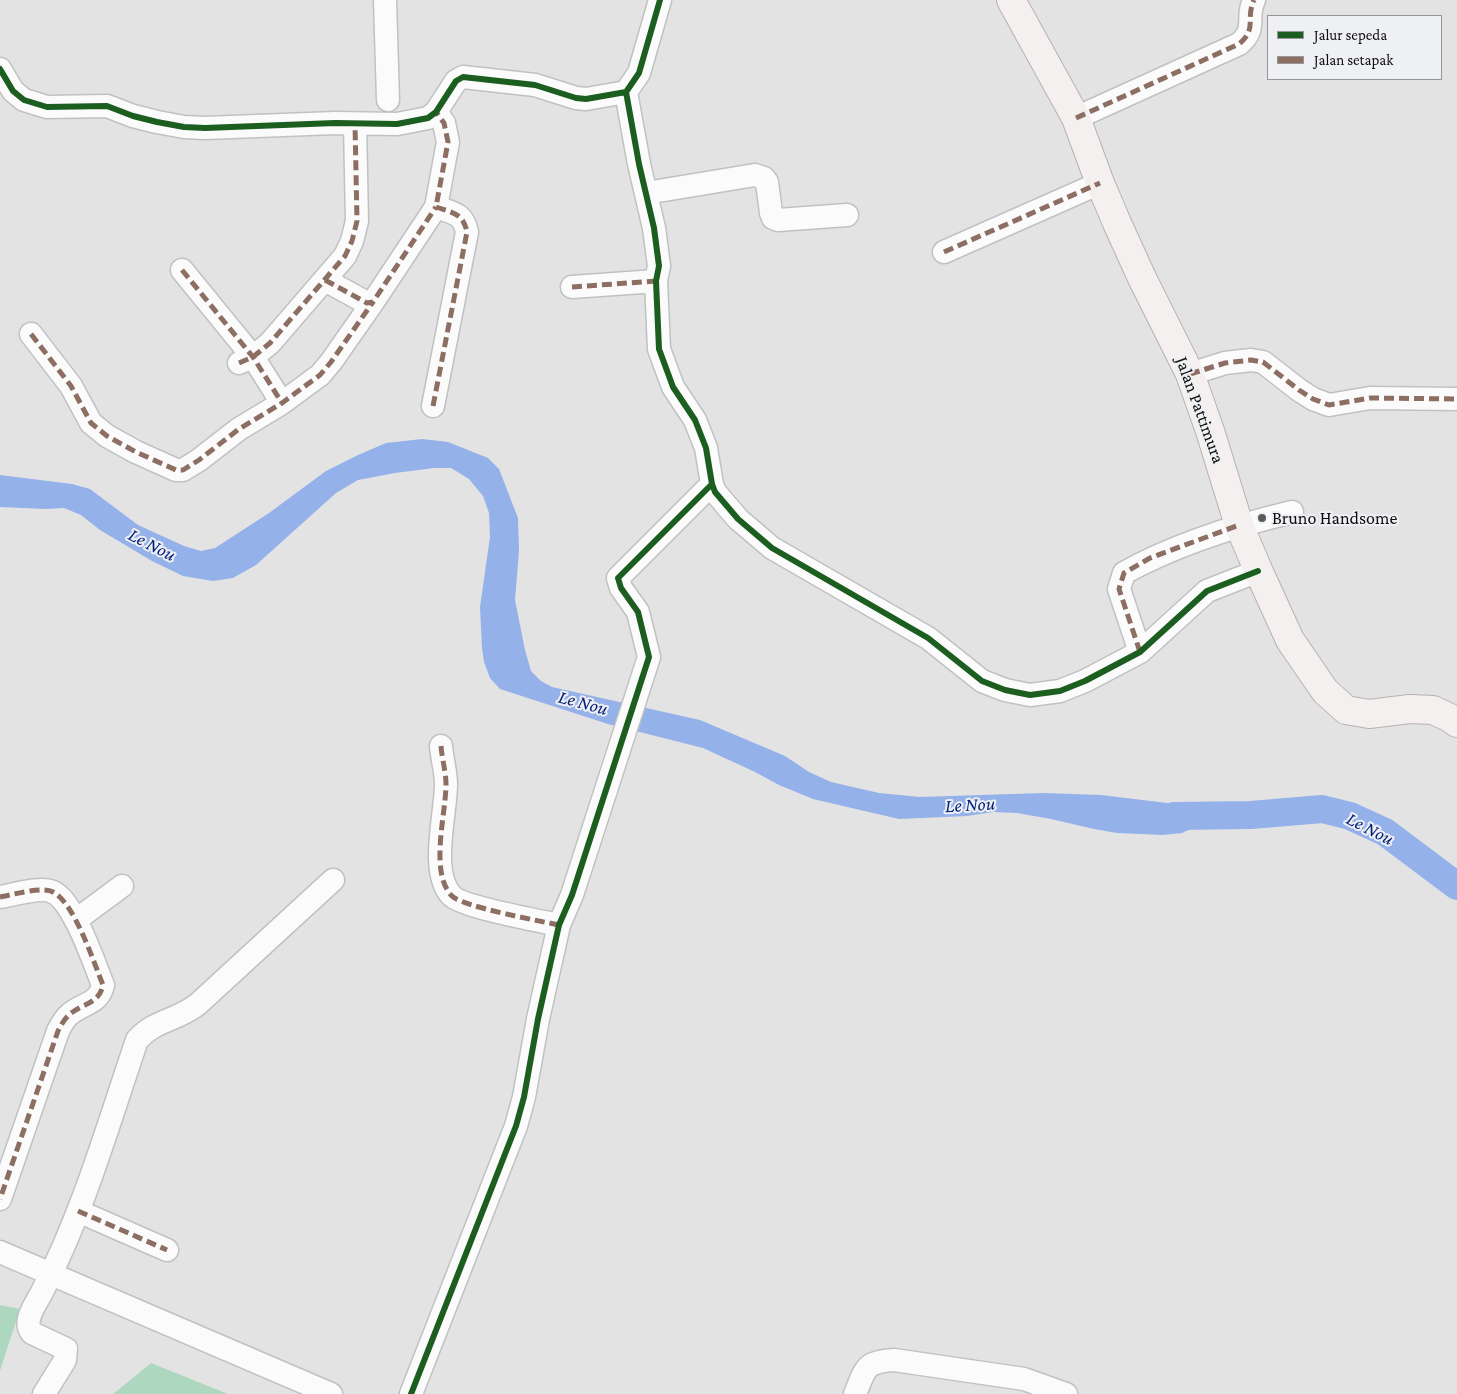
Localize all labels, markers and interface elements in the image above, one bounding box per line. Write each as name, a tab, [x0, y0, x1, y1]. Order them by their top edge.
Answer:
legend	[1267, 15, 1442, 80]
text: Jalur sepeda	[1314, 27, 1387, 43]
text: Jalan setapak	[1314, 52, 1393, 68]
street label: Jalan Pattimura	[1171, 354, 1229, 466]
place label: Bruno Handsome	[1272, 507, 1397, 529]
marker: Bruno Handsome	[1256, 512, 1268, 524]
water label: Le Nou	[124, 523, 180, 567]
water label: Le Nou	[556, 685, 610, 721]
water label: Le Nou	[944, 792, 996, 818]
water label: Le Nou	[1342, 807, 1398, 851]

